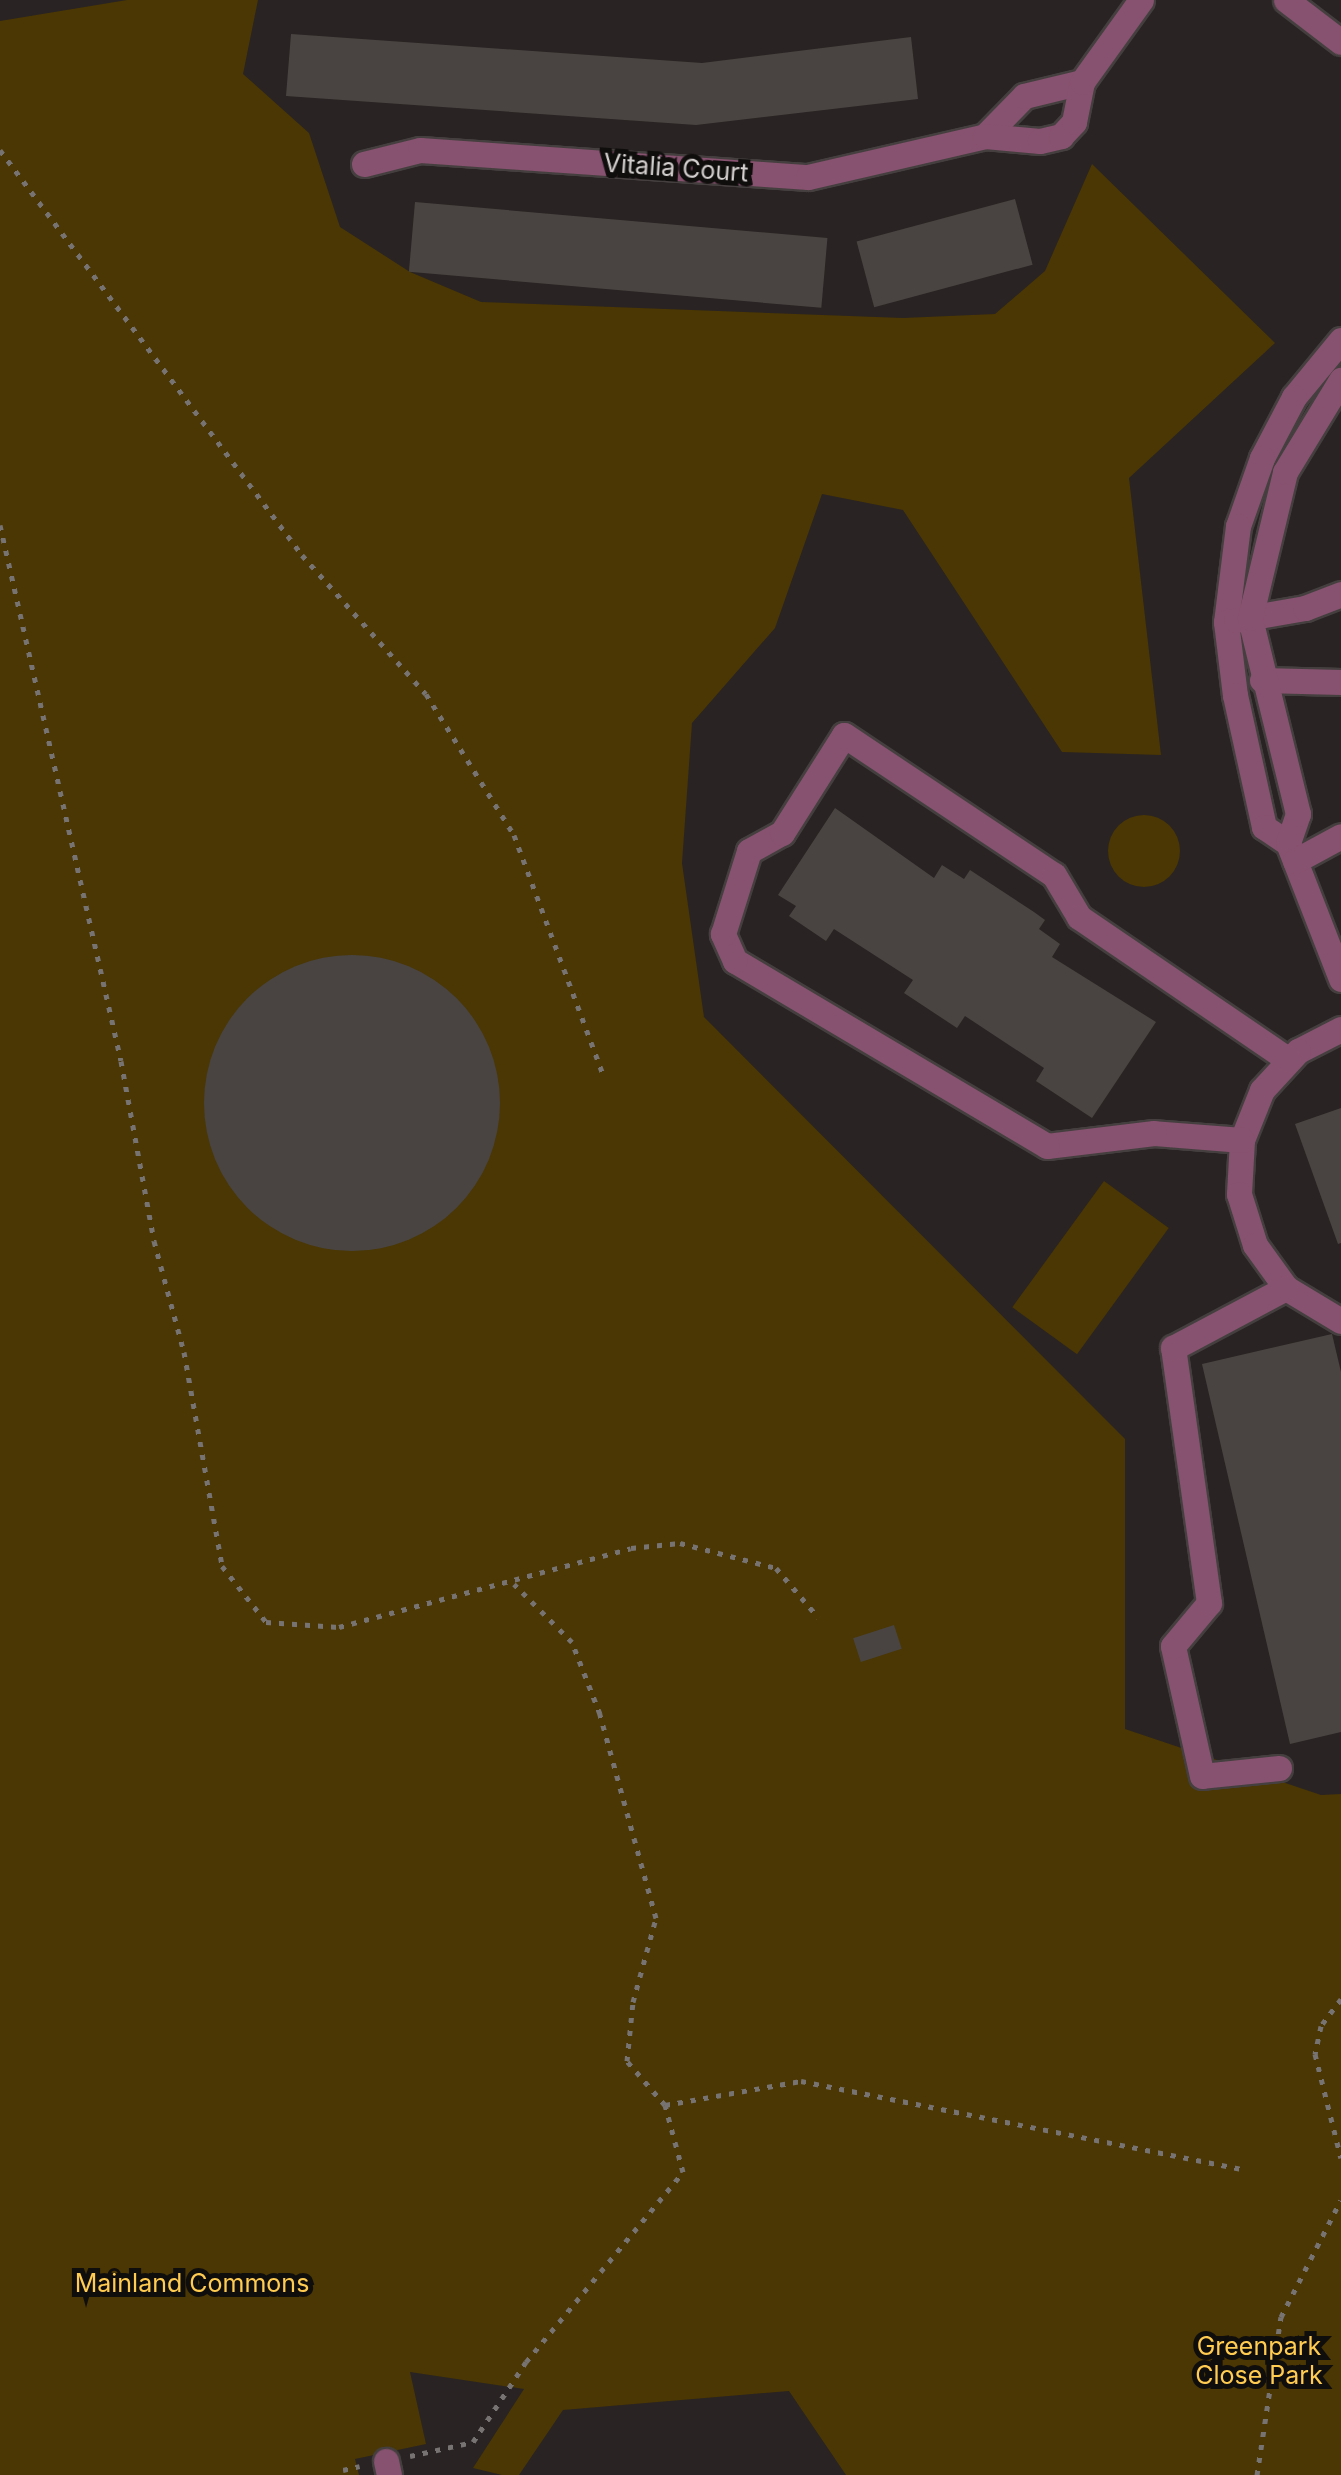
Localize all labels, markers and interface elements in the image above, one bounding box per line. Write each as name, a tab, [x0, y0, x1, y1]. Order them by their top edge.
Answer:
street label: Vitalia Court	[603, 148, 749, 188]
park label: Mainland Commons	[75, 2268, 309, 2298]
park label: Greenpark Close Park	[1195, 2332, 1323, 2391]

